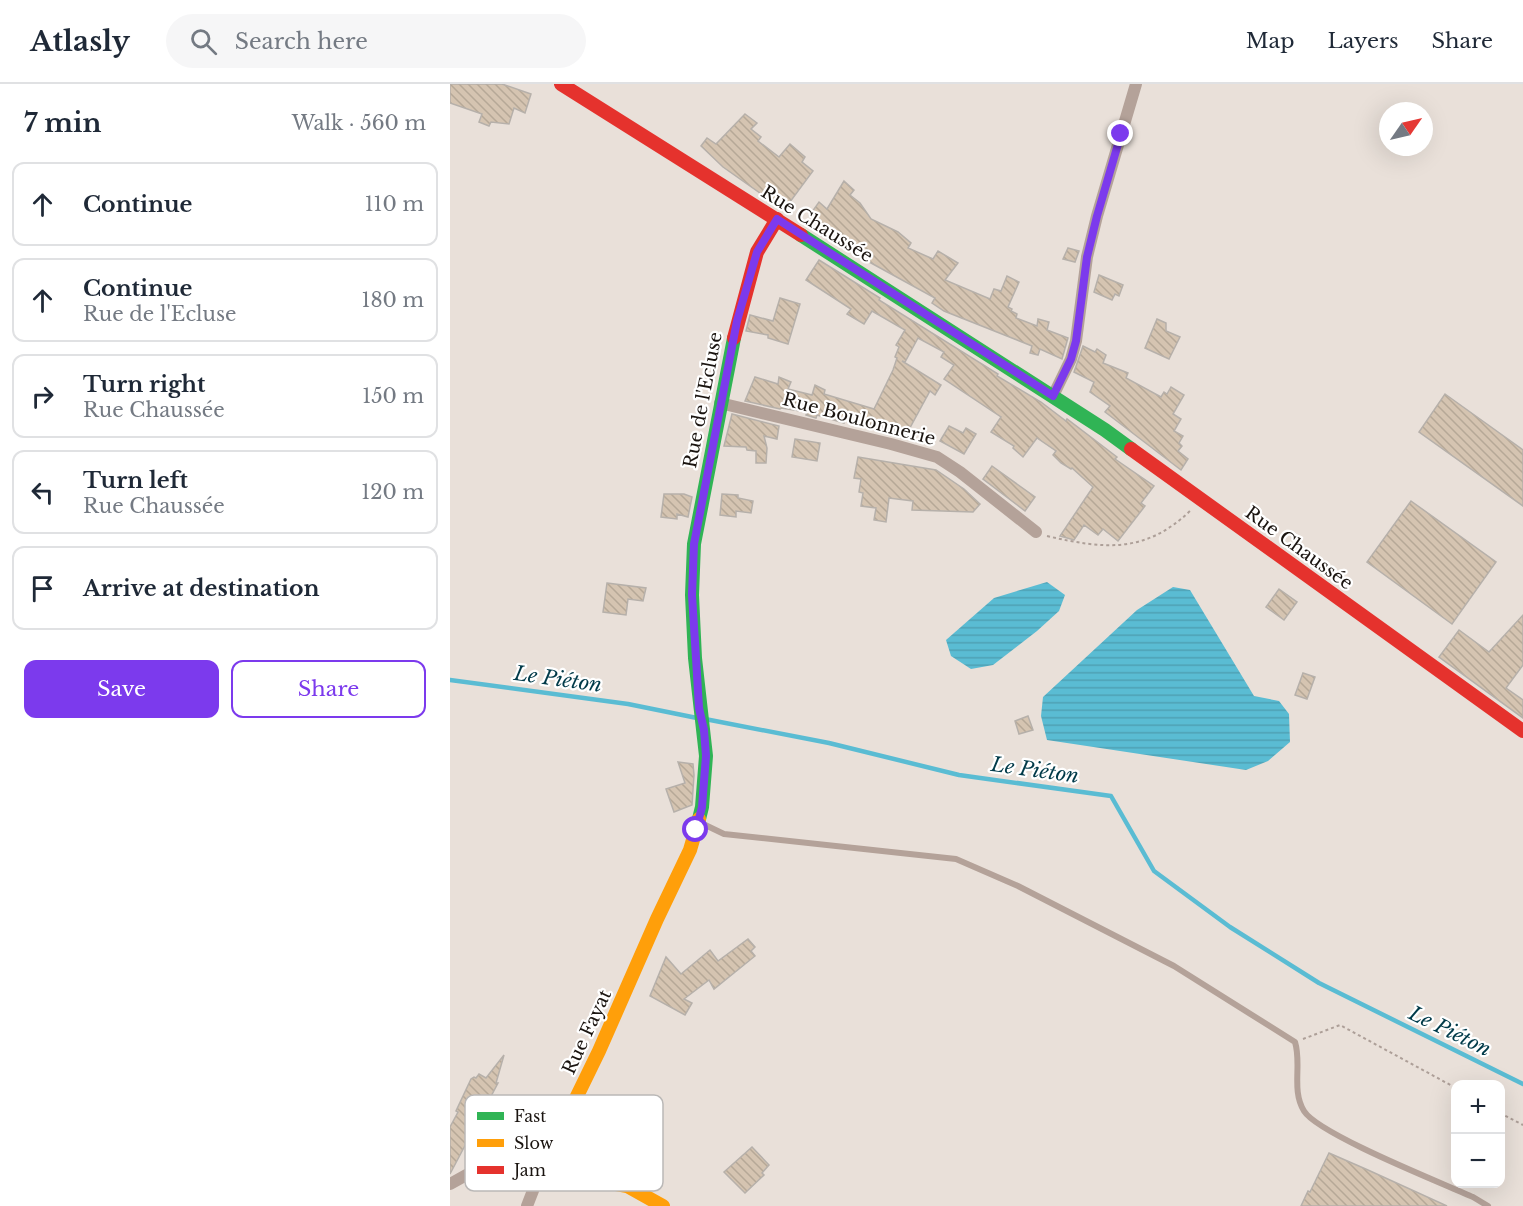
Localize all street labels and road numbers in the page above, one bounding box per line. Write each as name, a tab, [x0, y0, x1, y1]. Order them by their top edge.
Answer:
street label: Rue Chaussée	[757, 181, 877, 267]
street label: Rue de l'Ecluse	[679, 330, 727, 470]
street label: Rue Boulonnerie	[780, 388, 938, 450]
street label: Rue Chaussée	[1241, 502, 1357, 594]
street label: Rue Fayat	[558, 986, 616, 1078]

